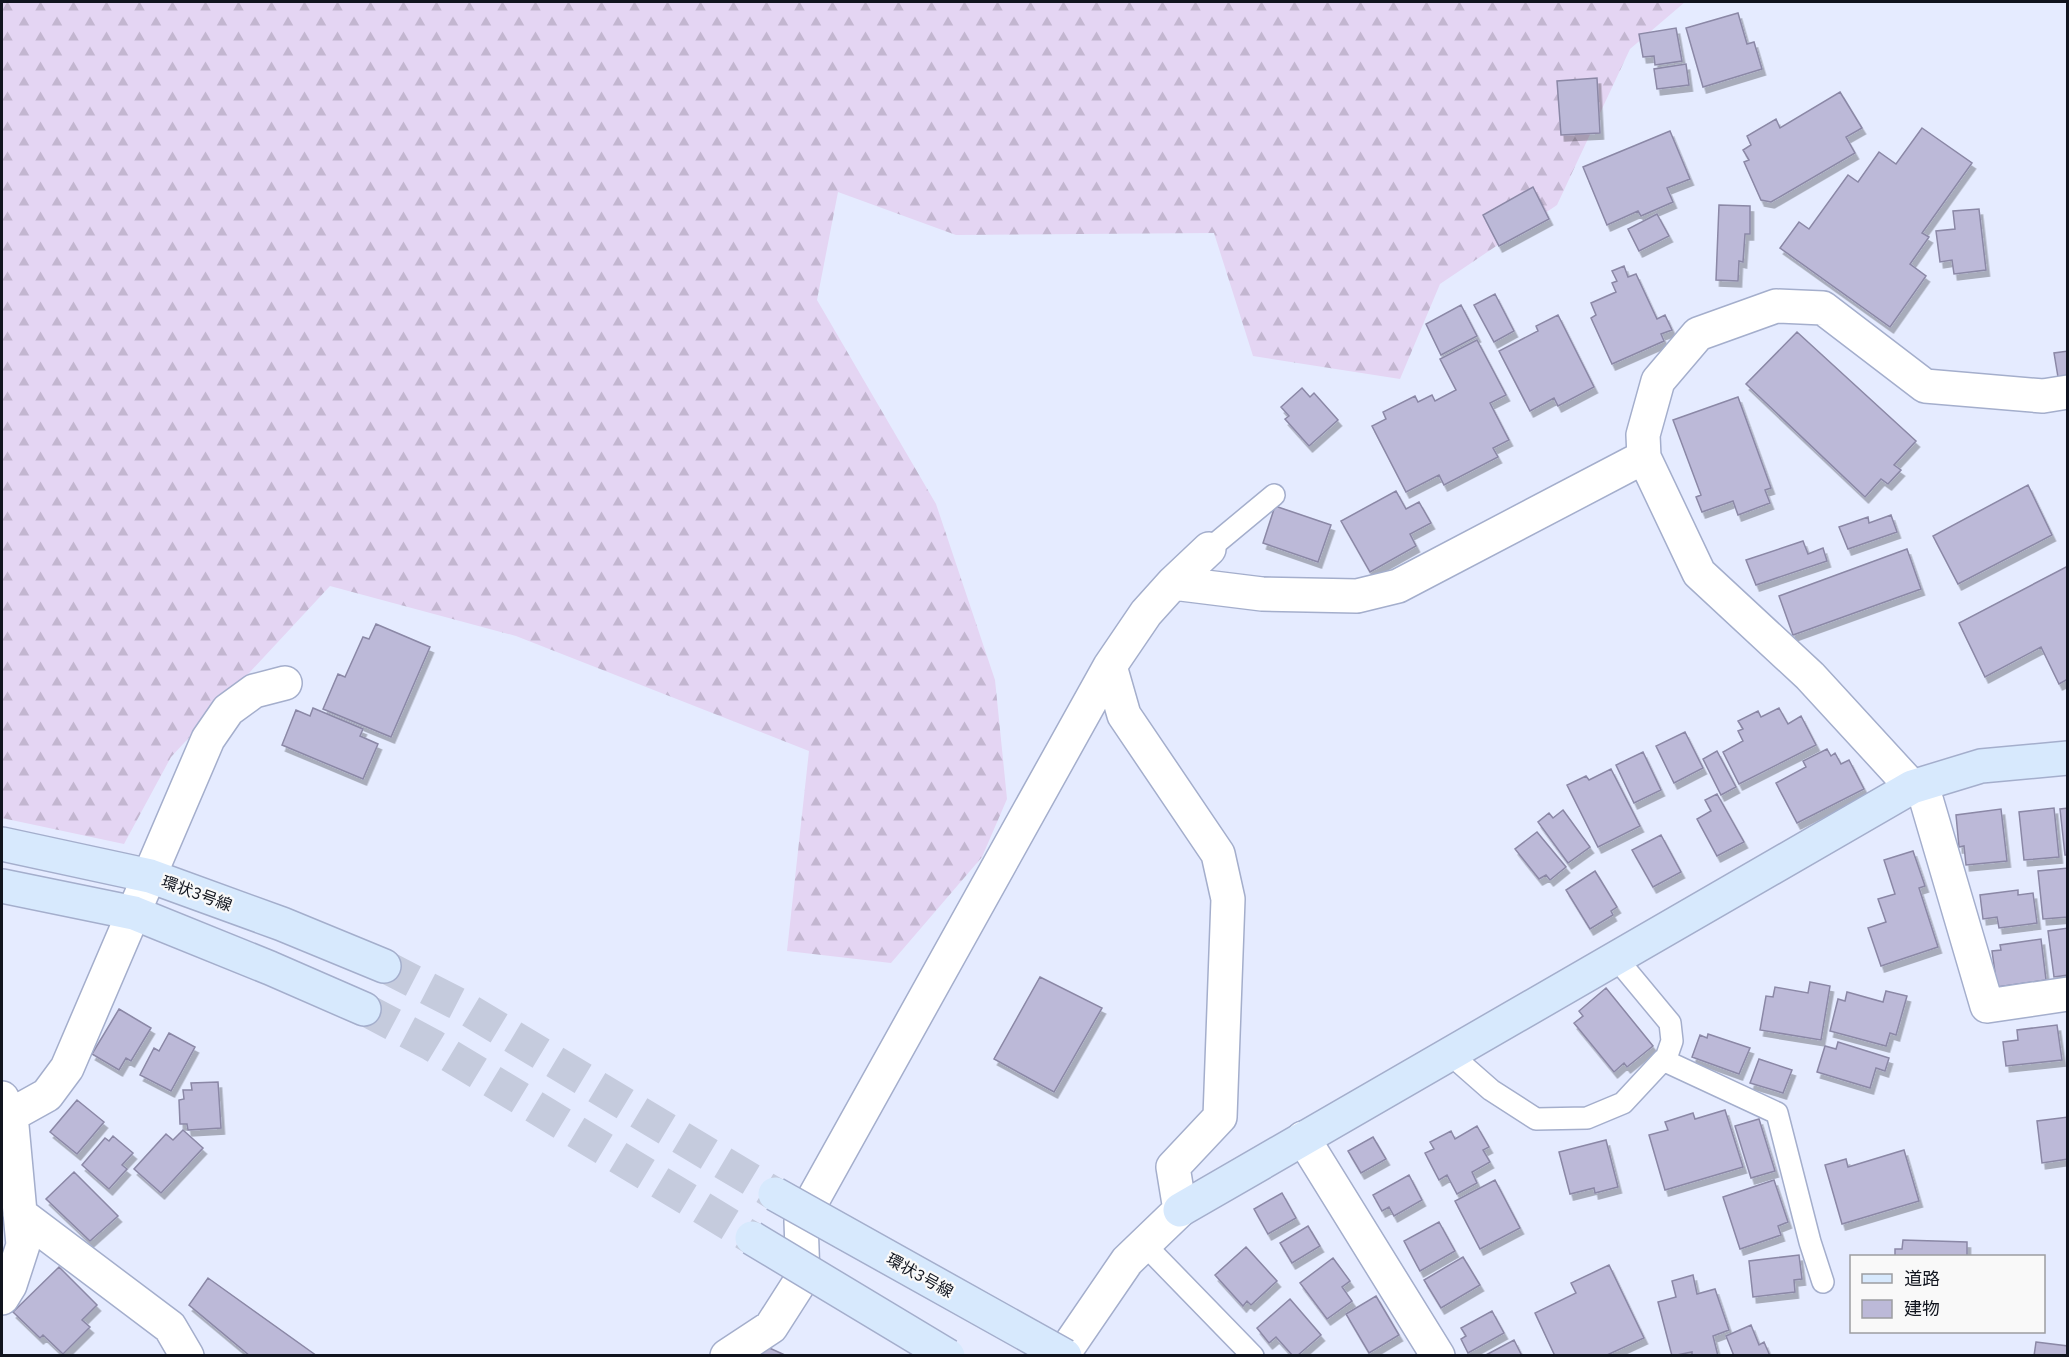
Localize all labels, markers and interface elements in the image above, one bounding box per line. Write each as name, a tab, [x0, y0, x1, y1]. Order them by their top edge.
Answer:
street label: 環状3号線	[159, 871, 235, 915]
street label: 環状3号線	[883, 1248, 957, 1302]
legend	[1850, 1255, 2045, 1333]
text: 道路	[1904, 1267, 1940, 1290]
text: 建物	[1904, 1297, 1940, 1320]

